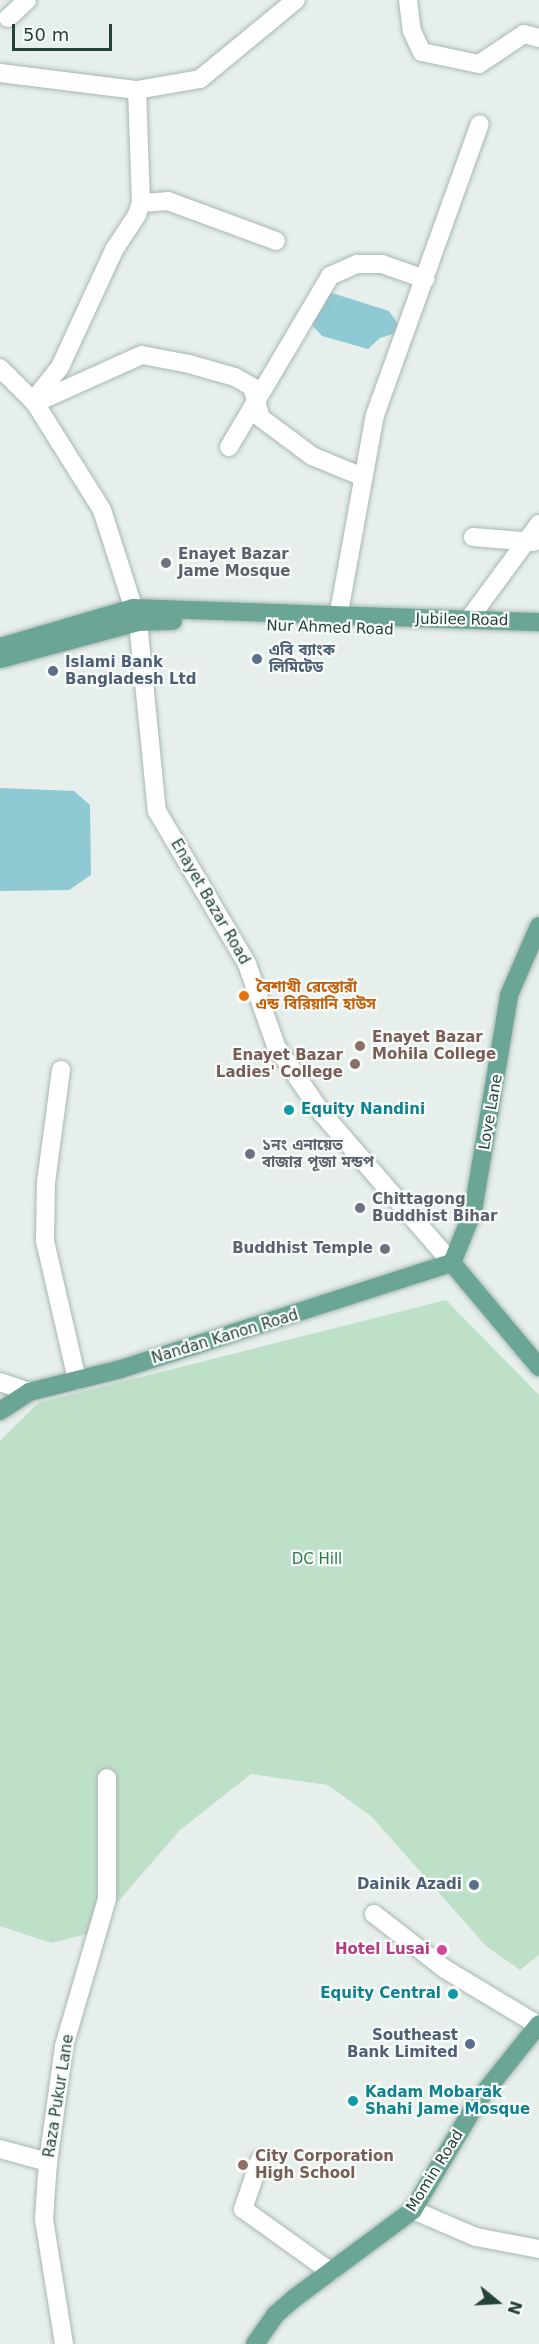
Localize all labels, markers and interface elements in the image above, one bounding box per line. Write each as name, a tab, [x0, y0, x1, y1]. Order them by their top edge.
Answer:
scale bar	[15, 12, 116, 50]
text: 50 m	[23, 24, 69, 45]
place label: Enayet Bazar Jame Mosque	[178, 545, 290, 580]
marker: Enayet Bazar Jame Mosque	[159, 556, 173, 570]
street label: Jubilee Road	[416, 610, 508, 630]
street label: Nur Ahmed Road	[266, 617, 394, 639]
place label: এবি ব্যাংক লিমিটেড	[269, 641, 335, 676]
marker: এবি ব্যাংক লিমিটেড	[250, 652, 264, 666]
place label: Islami Bank Bangladesh Ltd	[65, 653, 196, 688]
marker: Islami Bank Bangladesh Ltd	[46, 664, 60, 678]
street label: Enayet Bazar Road	[167, 836, 253, 968]
place label: বৈশাখী রেস্তোরাঁ এন্ড বিরিয়ানি হাউস	[256, 978, 376, 1013]
marker: বৈশাখী রেস্তোরাঁ এন্ড বিরিয়ানি হাউস	[237, 989, 251, 1003]
place label: Enayet Bazar Mohila College	[372, 1028, 496, 1063]
marker: Enayet Bazar Mohila College	[353, 1039, 367, 1053]
place label: Enayet Bazar Ladies' College	[216, 1046, 343, 1081]
marker: Enayet Bazar Ladies' College	[348, 1057, 362, 1071]
street label: Love Lane	[476, 1073, 506, 1151]
place label: Equity Nandini	[301, 1101, 425, 1119]
marker: Equity Nandini	[282, 1103, 296, 1117]
place label: ১নং এনায়েত বাজার পূজা মন্ডপ	[262, 1136, 374, 1171]
marker: ১নং এনায়েত বাজার পূজা মন্ডপ	[243, 1147, 257, 1161]
place label: Chittagong Buddhist Bihar	[372, 1190, 498, 1225]
marker: Chittagong Buddhist Bihar	[353, 1201, 367, 1215]
place label: Buddhist Temple	[232, 1240, 373, 1258]
marker: Buddhist Temple	[378, 1242, 392, 1256]
street label: Nandan Kanon Road	[150, 1306, 300, 1368]
park label: DC Hill	[292, 1551, 342, 1569]
place label: Dainik Azadi	[357, 1876, 462, 1894]
marker: Dainik Azadi	[467, 1878, 481, 1892]
place label: Hotel Lusai	[335, 1941, 430, 1959]
marker: Hotel Lusai	[435, 1943, 449, 1957]
place label: Equity Central	[320, 1985, 441, 2003]
marker: Equity Central	[446, 1987, 460, 2001]
place label: Southeast Bank Limited	[347, 2026, 458, 2061]
street label: Raza Pukur Lane	[40, 2033, 78, 2159]
marker: Southeast Bank Limited	[463, 2037, 477, 2051]
place label: Kadam Mobarak Shahi Jame Mosque	[365, 2083, 530, 2118]
marker: Kadam Mobarak Shahi Jame Mosque	[346, 2094, 360, 2108]
street label: Momin Road	[403, 2127, 467, 2215]
place label: City Corporation High School	[255, 2147, 394, 2182]
marker: City Corporation High School	[236, 2158, 250, 2172]
north arrow	[467, 2272, 527, 2332]
text: N	[503, 2298, 526, 2317]

